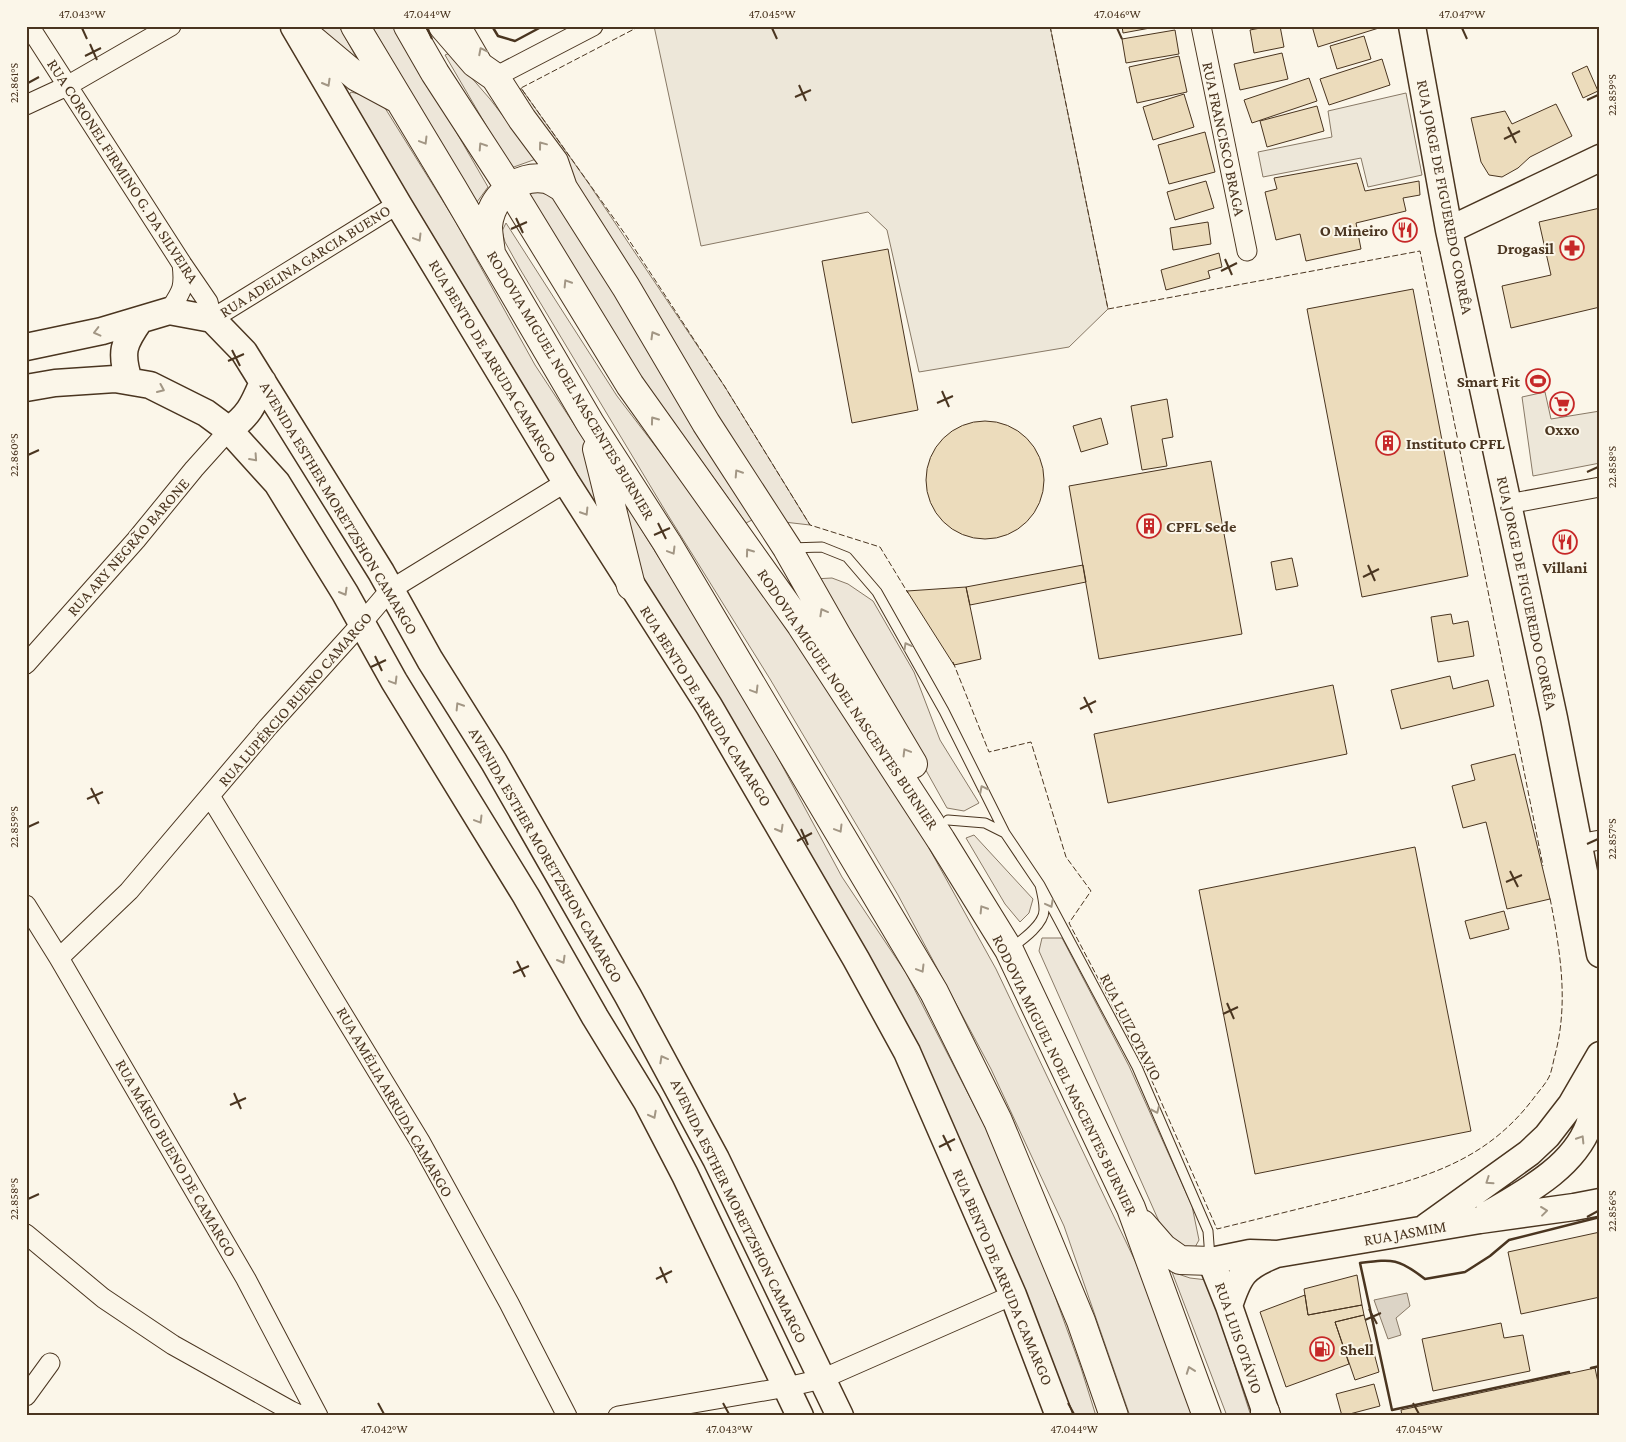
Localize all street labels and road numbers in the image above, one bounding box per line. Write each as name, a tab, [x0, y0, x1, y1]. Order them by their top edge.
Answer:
street label: RUA CORONEL FIRMINO G. DA SILVEIRA	[44, 56, 202, 287]
street label: RUA FRANCISCO BRAGA	[1199, 60, 1249, 218]
street label: RUA JORGE DE FIGUEREDO CORRÊA	[1413, 78, 1476, 317]
street label: RUA ADELINA GARCIA BUENO	[217, 201, 393, 321]
street label: RODOVIA MIGUEL NOEL NASCENTES BURNIER	[484, 248, 658, 522]
street label: RUA BENTO DE ARRUDA CAMARGO	[426, 257, 560, 465]
street label: AVENIDA ESTHER MORETZSHON CAMARGO	[257, 379, 421, 637]
street label: RUA JORGE DE FIGUEREDO CORRÊA	[1493, 474, 1560, 713]
street label: RUA ARY NEGRÃO BARONE	[64, 475, 193, 619]
street label: RODOVIA MIGUEL NOEL NASCENTES BURNIER	[754, 566, 942, 832]
street label: RUA BENTO DE ARRUDA CAMARGO	[637, 603, 775, 809]
street label: RUA LUPÉRCIO BUENO CAMARGO	[215, 609, 375, 789]
street label: AVENIDA ESTHER MORETZSHON CAMARGO	[466, 724, 626, 986]
street label: RODOVIA MIGUEL NOEL NASCENTES BURNIER	[989, 932, 1141, 1218]
street label: RUA LUIZ OTAVIO	[1097, 971, 1165, 1083]
street label: RUA AMÉLIA ARRUDA CAMARGO	[333, 1004, 457, 1200]
street label: RUA MÁRIO BUENO DE CAMARGO	[112, 1056, 240, 1260]
street label: AVENIDA ESTHER MORETZSHON CAMARGO	[667, 1076, 811, 1346]
street label: RUA BENTO DE ARRUDA CAMARGO	[950, 1166, 1056, 1388]
street label: RUA JASMIM	[1362, 1217, 1448, 1250]
street label: RUA LUIS OTÁVIO	[1212, 1280, 1266, 1396]

